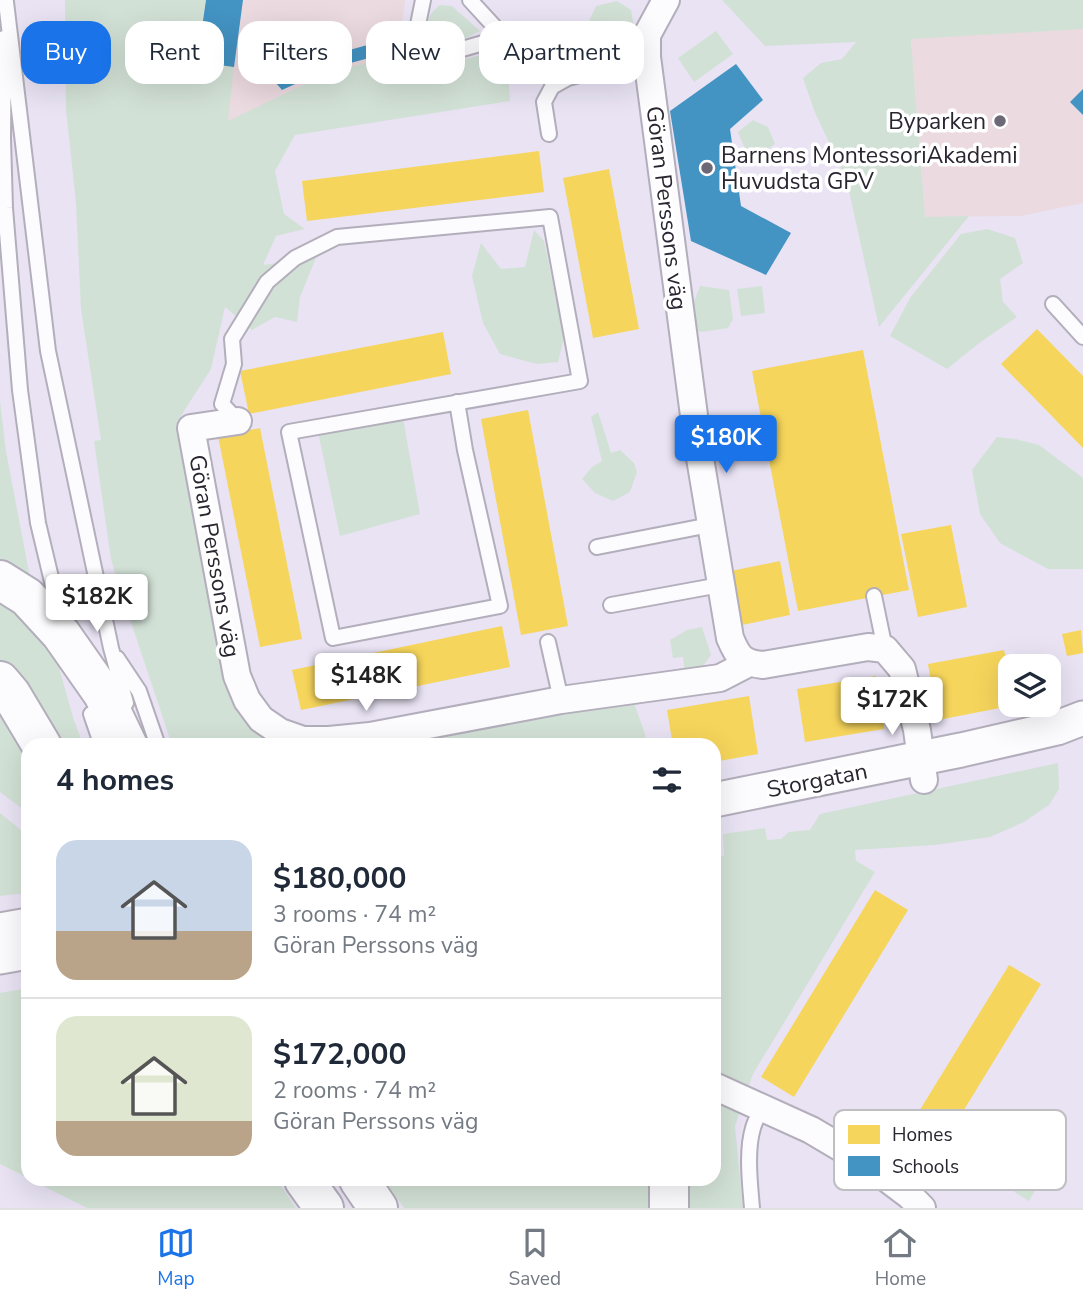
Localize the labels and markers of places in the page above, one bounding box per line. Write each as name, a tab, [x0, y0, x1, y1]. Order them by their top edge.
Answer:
place label: Byparken	[888, 106, 986, 137]
marker: Byparken	[992, 113, 1008, 129]
place label: Barnens MontessoriAkademi Huvudsta GPV	[721, 140, 1018, 197]
marker: Barnens MontessoriAkademi Huvudsta GPV	[699, 160, 715, 176]
pin: $180K	[677, 416, 775, 475]
pin: $182K	[48, 574, 146, 634]
pin: $148K	[317, 654, 415, 713]
pin: $172K	[843, 678, 941, 737]

